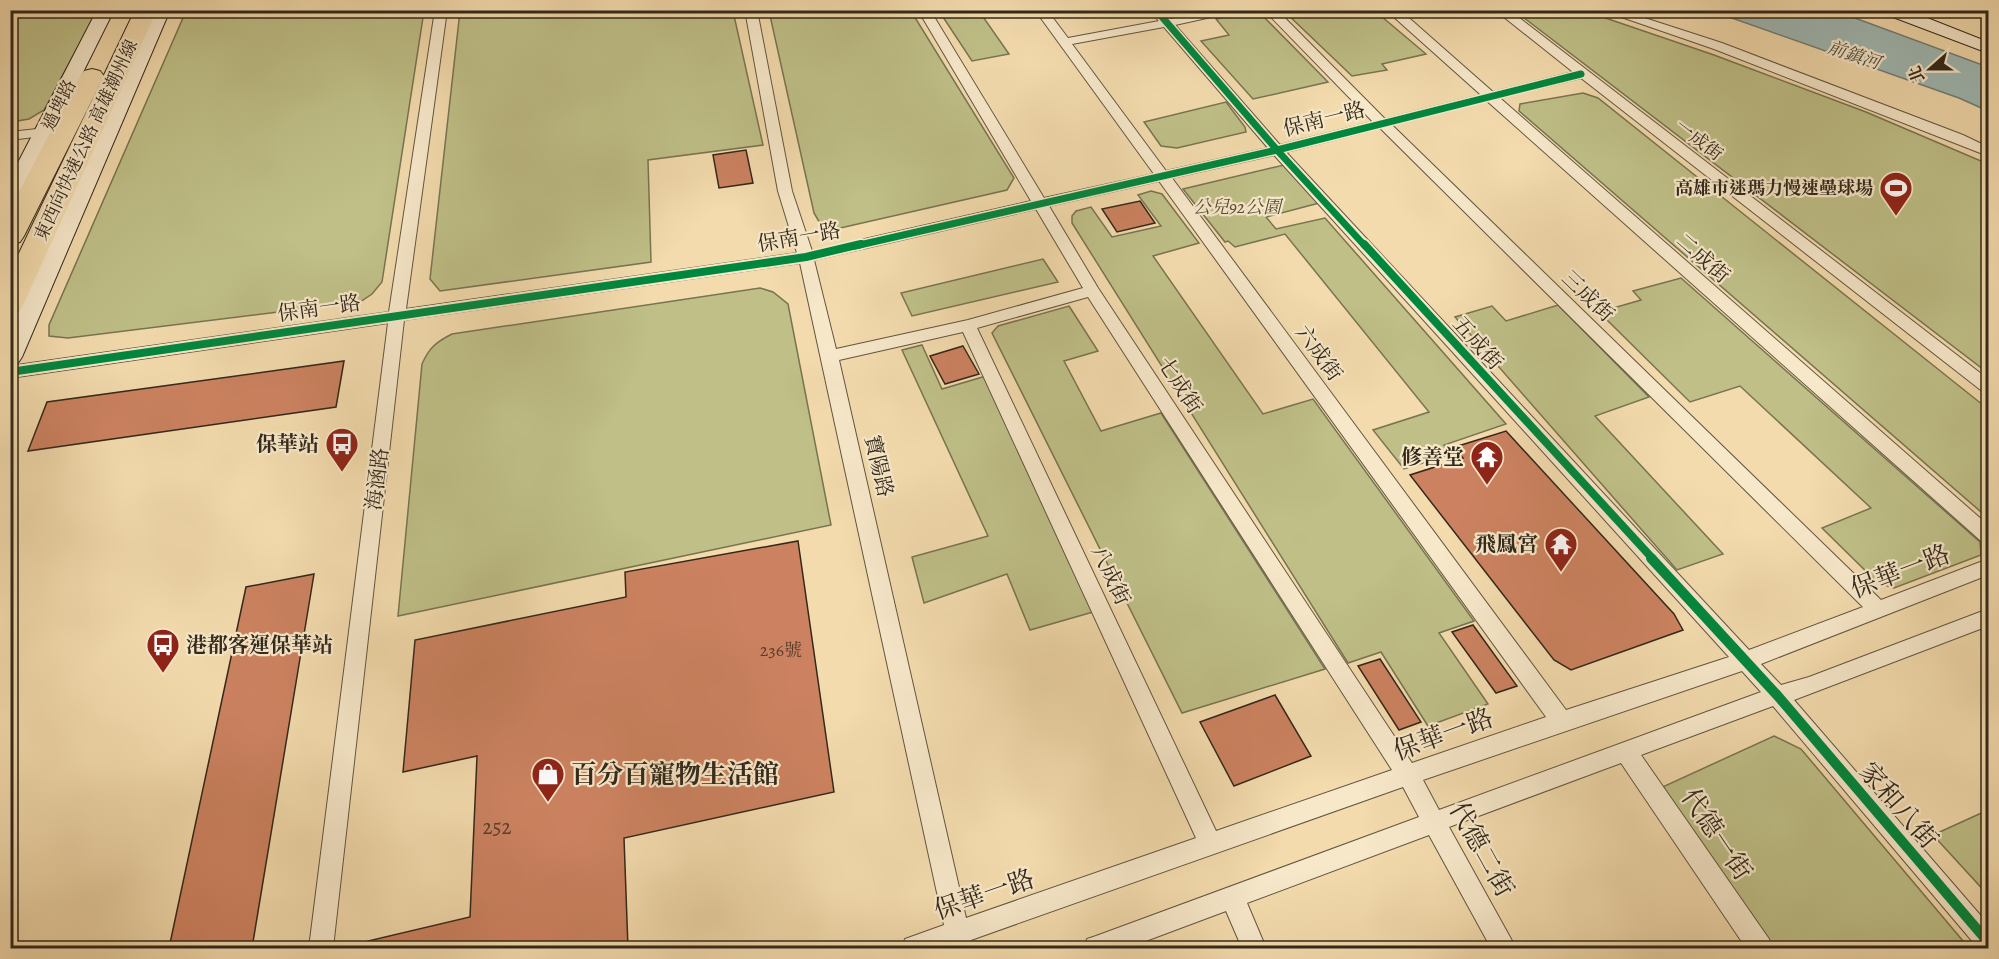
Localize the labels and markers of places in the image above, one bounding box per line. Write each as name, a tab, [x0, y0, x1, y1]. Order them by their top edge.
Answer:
sports icon: 高雄市迷瑪力慢速壘球場	[1878, 170, 1914, 217]
place label: 高雄市迷瑪力慢速壘球場	[1675, 176, 1873, 200]
bus stop icon: 保華站	[324, 426, 360, 473]
place label: 保華站	[256, 430, 319, 458]
temple icon: 修善堂	[1469, 439, 1505, 486]
place label: 修善堂	[1401, 443, 1464, 471]
temple icon: 飛鳳宮	[1543, 526, 1579, 573]
place label: 飛鳳宮	[1475, 530, 1538, 558]
bus stop icon: 港都客運保華站	[145, 627, 181, 674]
place label: 港都客運保華站	[186, 631, 333, 659]
shop icon: 百分百寵物生活館	[530, 756, 566, 803]
place label: 百分百寵物生活館	[571, 757, 779, 792]

